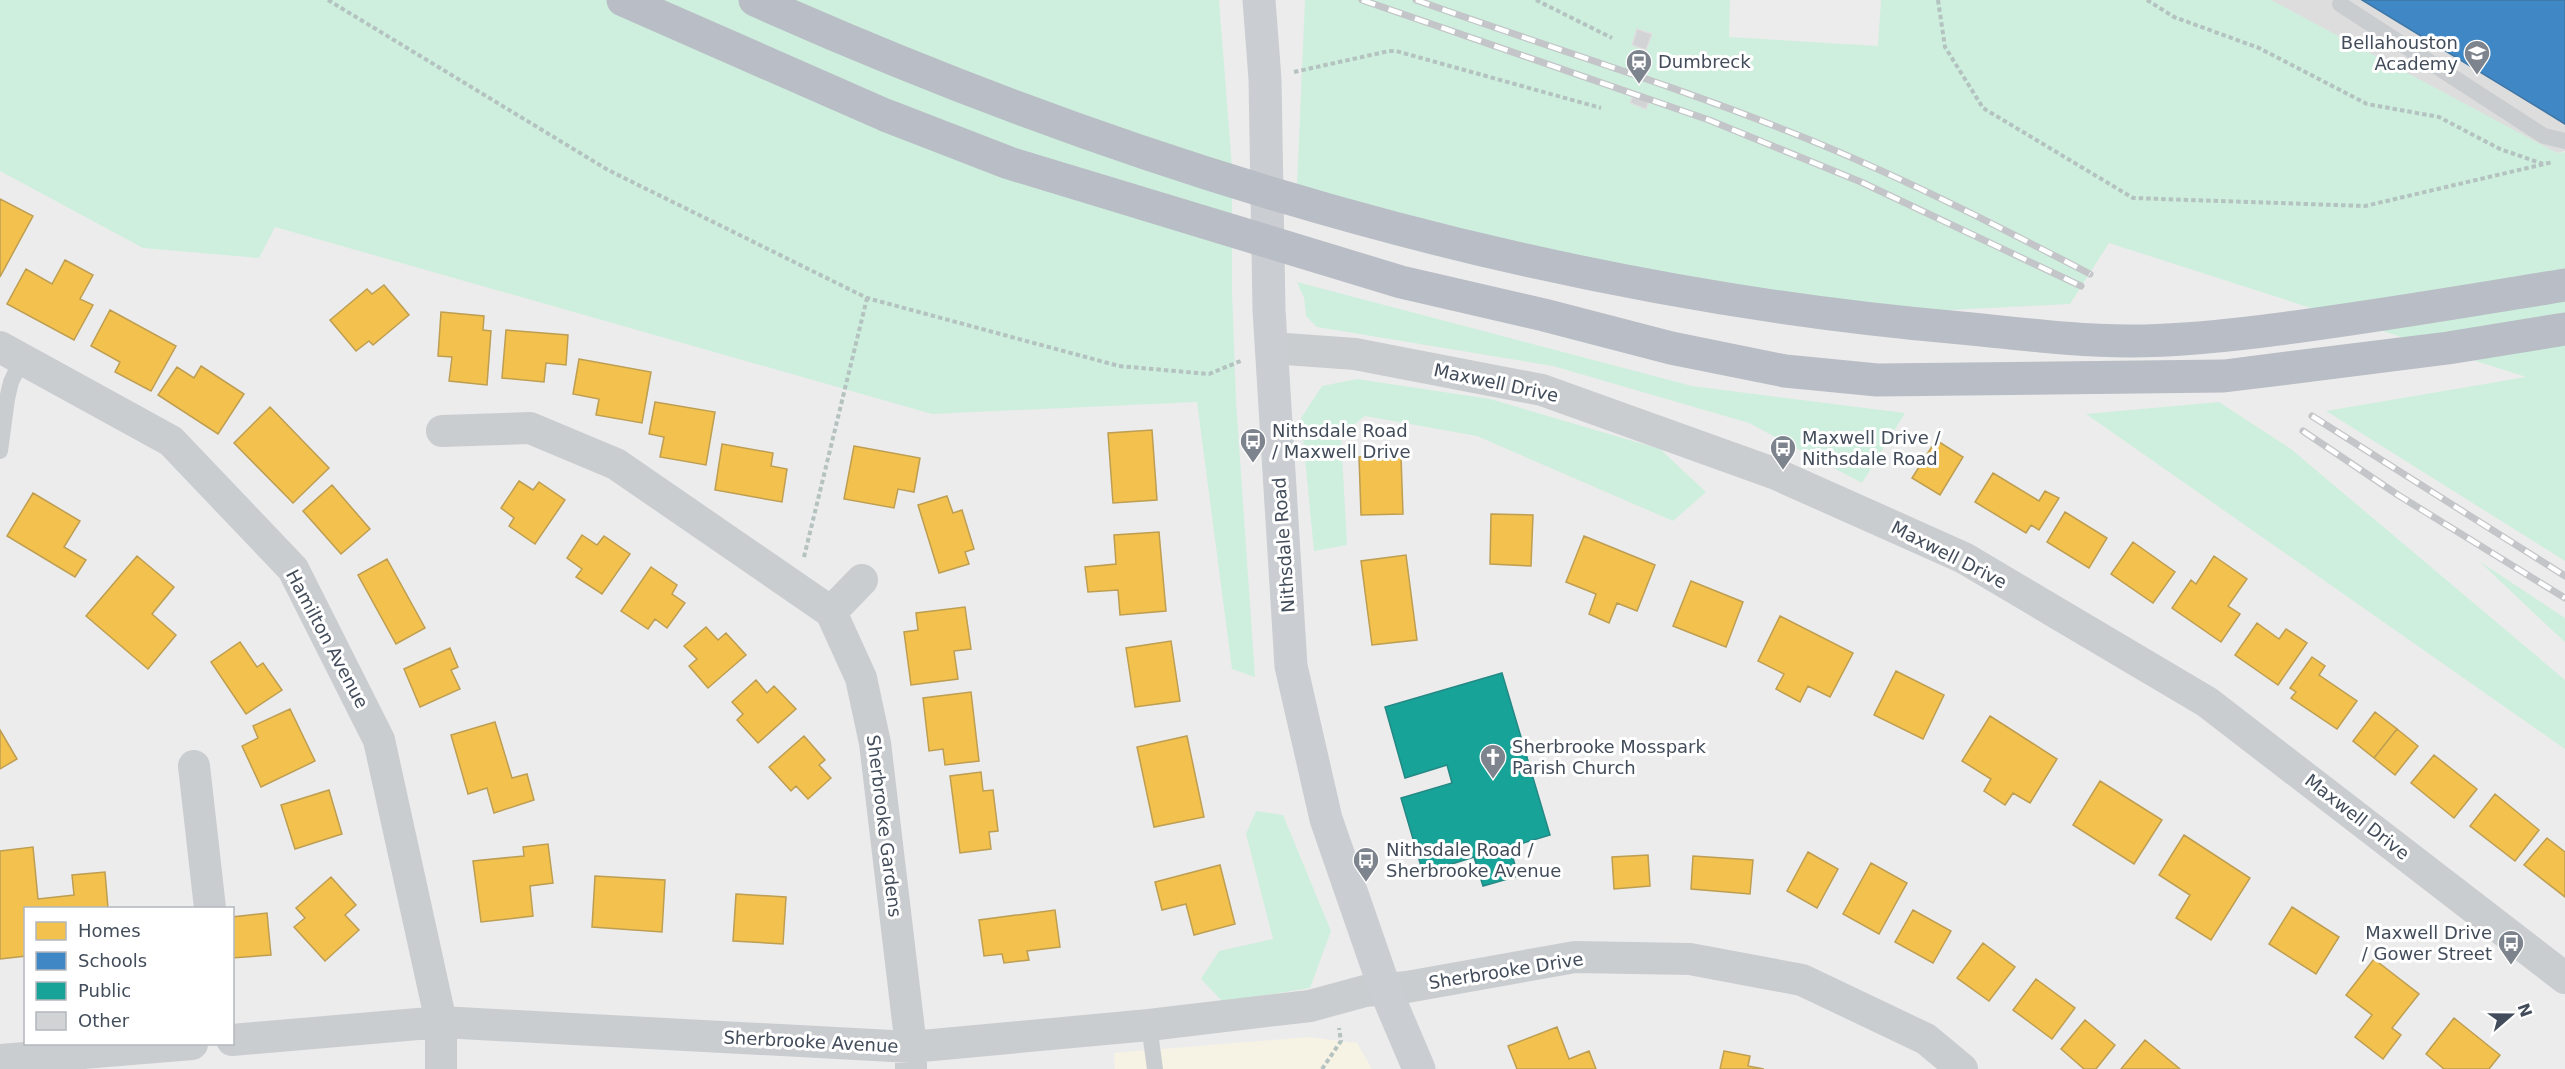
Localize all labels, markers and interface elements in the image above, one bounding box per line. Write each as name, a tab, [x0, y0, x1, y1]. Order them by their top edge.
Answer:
place label: Bellahouston Academy	[2341, 32, 2458, 74]
school or university icon: Bellahouston Academy	[2462, 38, 2492, 76]
station icon: Dumbreck	[1624, 47, 1654, 85]
place label: Dumbreck	[1658, 51, 1751, 72]
street label: Maxwell Drive	[1432, 359, 1560, 406]
place label: Nithsdale Road / Maxwell Drive	[1272, 420, 1411, 462]
bus stop icon: Nithsdale Road / Maxwell Drive	[1238, 426, 1268, 464]
place label: Maxwell Drive / Nithsdale Road	[1802, 427, 1941, 469]
bus stop icon: Maxwell Drive / Nithsdale Road	[1768, 433, 1798, 471]
street label: Nithsdale Road	[1268, 477, 1299, 613]
street label: Maxwell Drive	[1888, 516, 2010, 593]
street label: Hamilton Avenue	[282, 566, 373, 712]
street label: Sherbrooke Gardens	[863, 733, 906, 918]
place label: Sherbrooke Mosspark Parish Church	[1512, 736, 1706, 778]
church icon: Sherbrooke Mosspark Parish Church	[1478, 742, 1508, 780]
street label: Maxwell Drive	[2301, 769, 2414, 864]
place label: Nithsdale Road / Sherbrooke Avenue	[1386, 839, 1561, 881]
bus stop icon: Nithsdale Road / Sherbrooke Avenue	[1351, 845, 1381, 883]
legend	[24, 907, 234, 1045]
text: Homes	[78, 920, 141, 941]
place label: Maxwell Drive / Gower Street	[2362, 922, 2492, 964]
bus stop icon: Maxwell Drive / Gower Street	[2496, 928, 2526, 966]
street label: Sherbrooke Drive	[1427, 948, 1585, 993]
text: Schools	[78, 950, 147, 971]
text: Public	[78, 980, 131, 1001]
north arrow	[2481, 985, 2541, 1045]
text: N	[2513, 1000, 2536, 1020]
text: Other	[78, 1010, 130, 1031]
street label: Sherbrooke Avenue	[723, 1026, 899, 1057]

